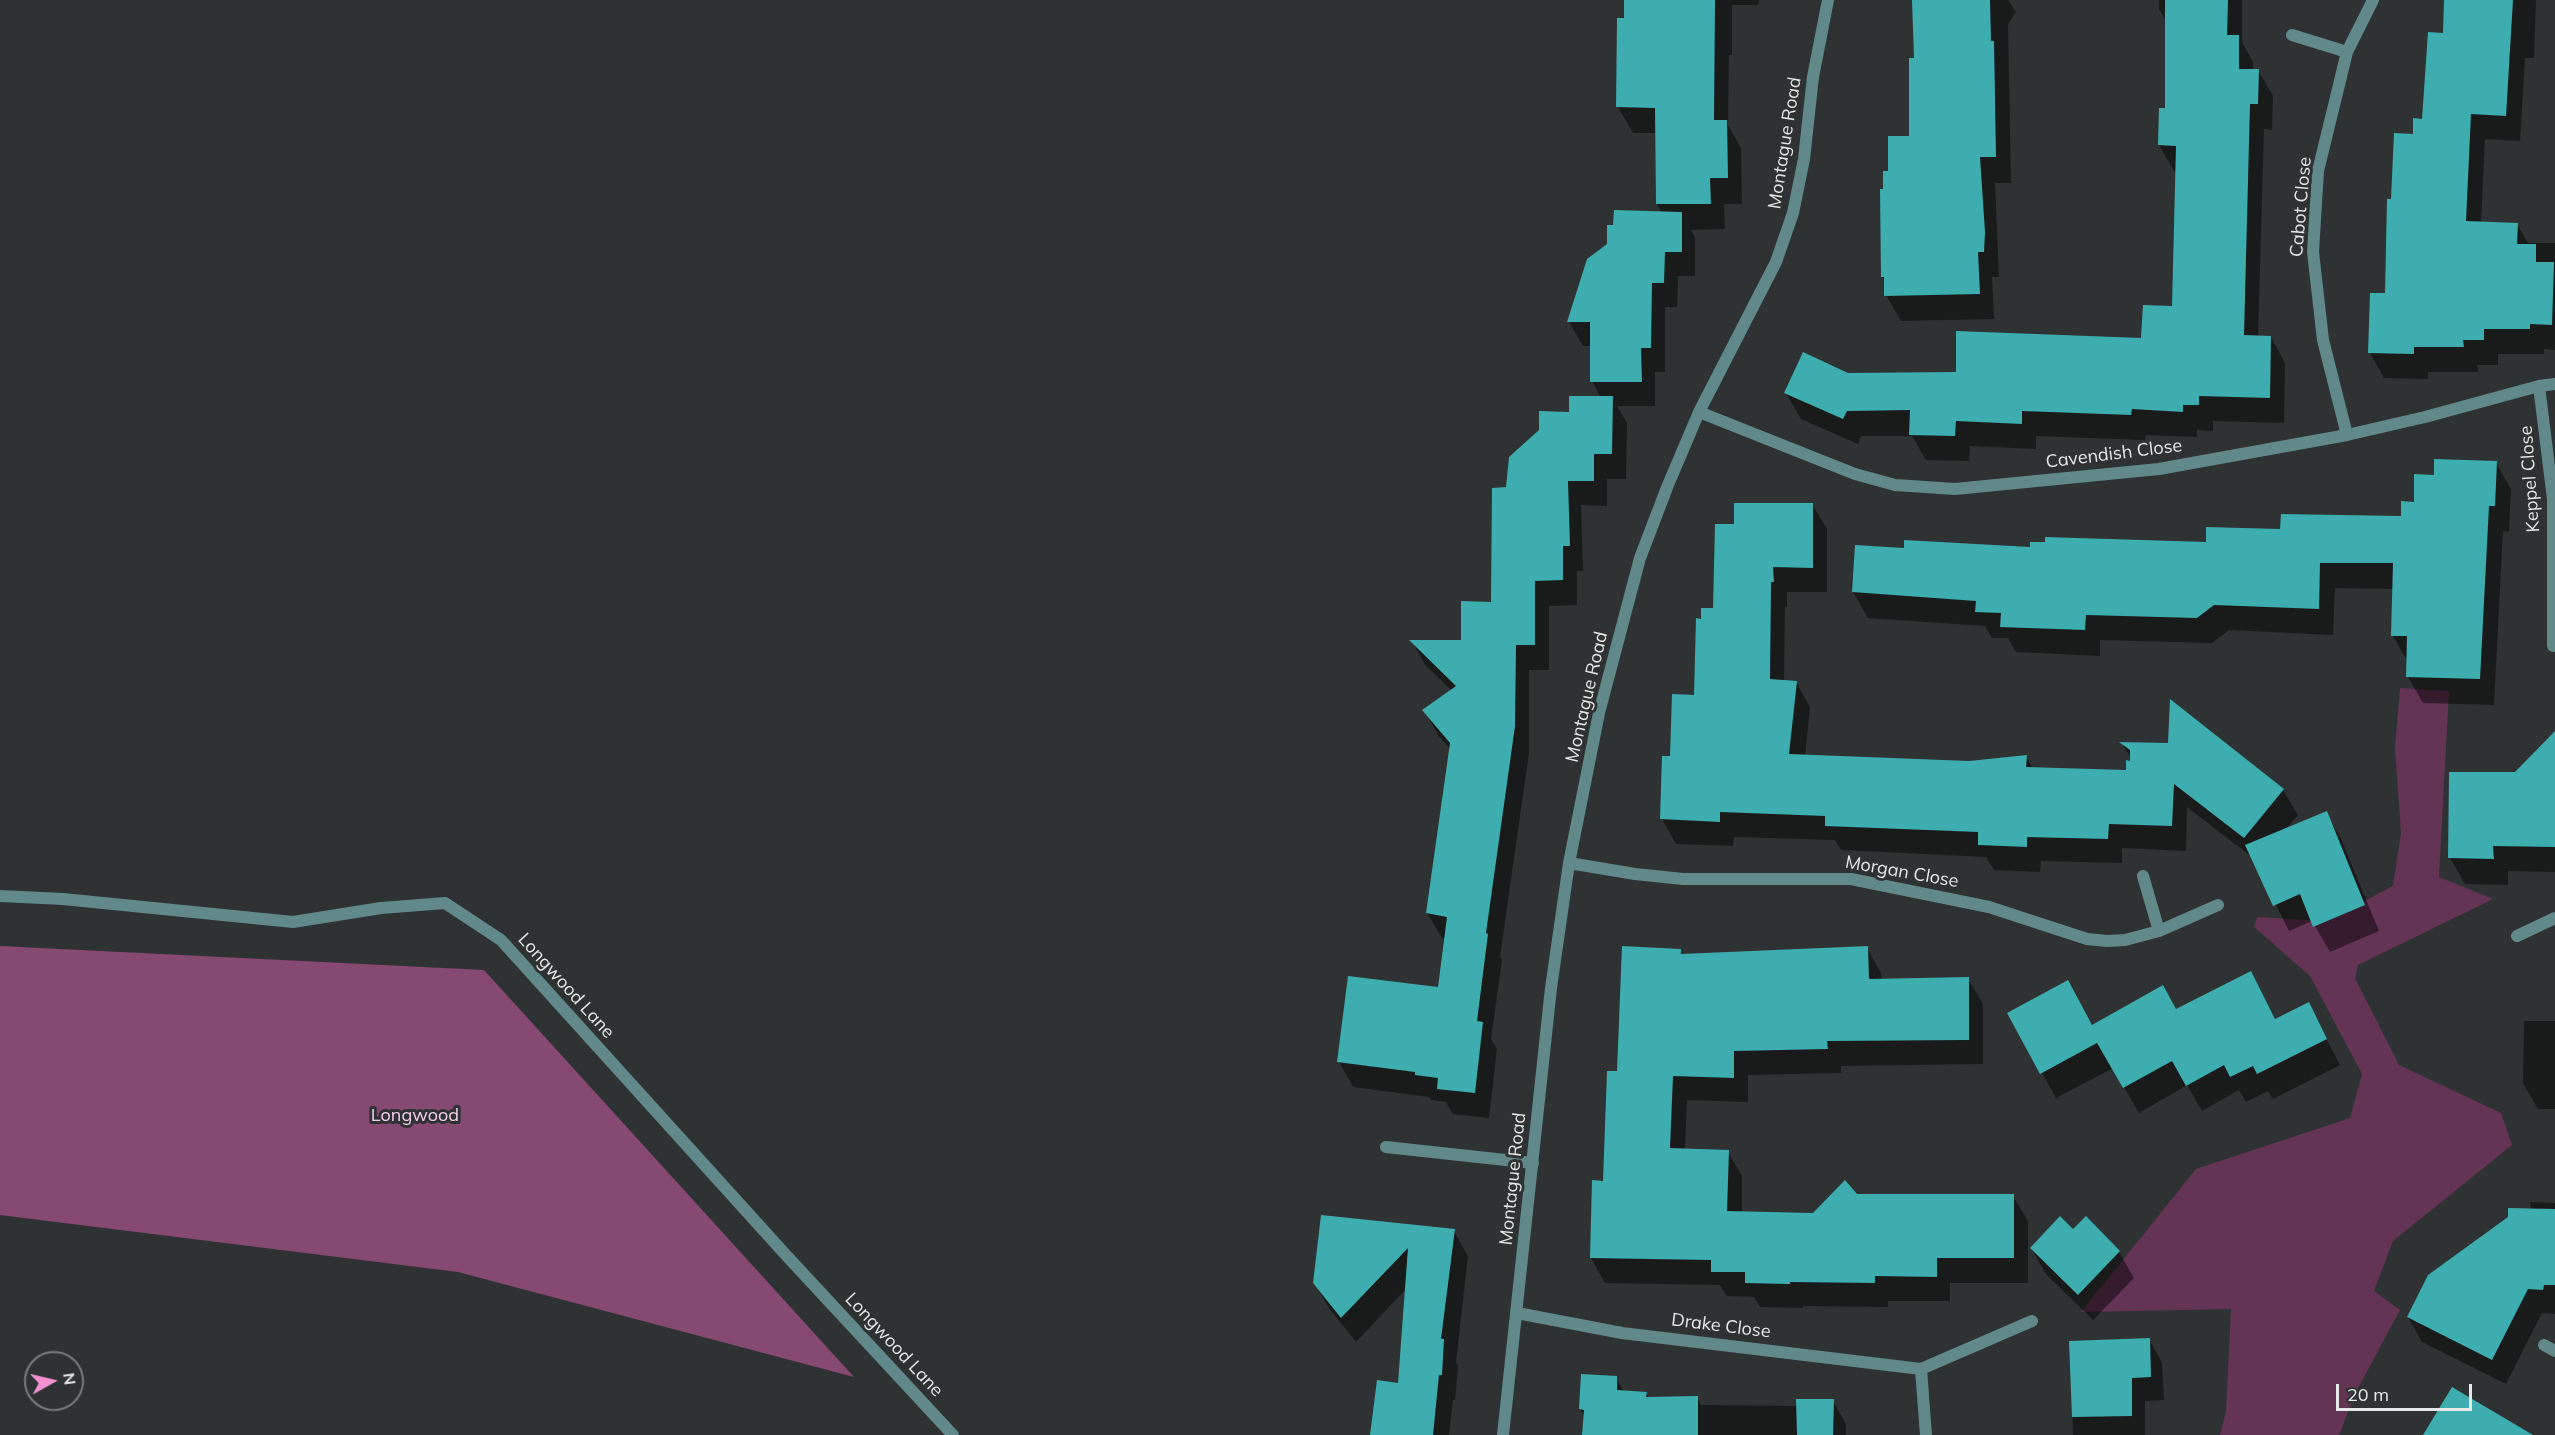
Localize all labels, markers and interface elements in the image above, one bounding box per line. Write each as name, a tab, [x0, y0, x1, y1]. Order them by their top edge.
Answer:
street label: Montague Road	[1764, 76, 1806, 210]
street label: Cabot Close	[2286, 156, 2316, 258]
street label: Keppel Close	[2515, 425, 2545, 533]
street label: Cavendish Close	[2045, 435, 2183, 473]
street label: Montague Road	[1561, 630, 1613, 764]
street label: Morgan Close	[1844, 851, 1960, 893]
street label: Longwood Lane	[513, 929, 619, 1043]
park label: Longwood	[371, 1105, 459, 1127]
street label: Montague Road	[1495, 1112, 1531, 1246]
street label: Longwood Lane	[840, 1289, 948, 1401]
street label: Drake Close	[1670, 1309, 1772, 1343]
north arrow	[24, 1351, 84, 1411]
text: N	[59, 1371, 81, 1386]
scale bar	[2339, 1372, 2476, 1410]
text: 20 m	[2347, 1383, 2389, 1406]

